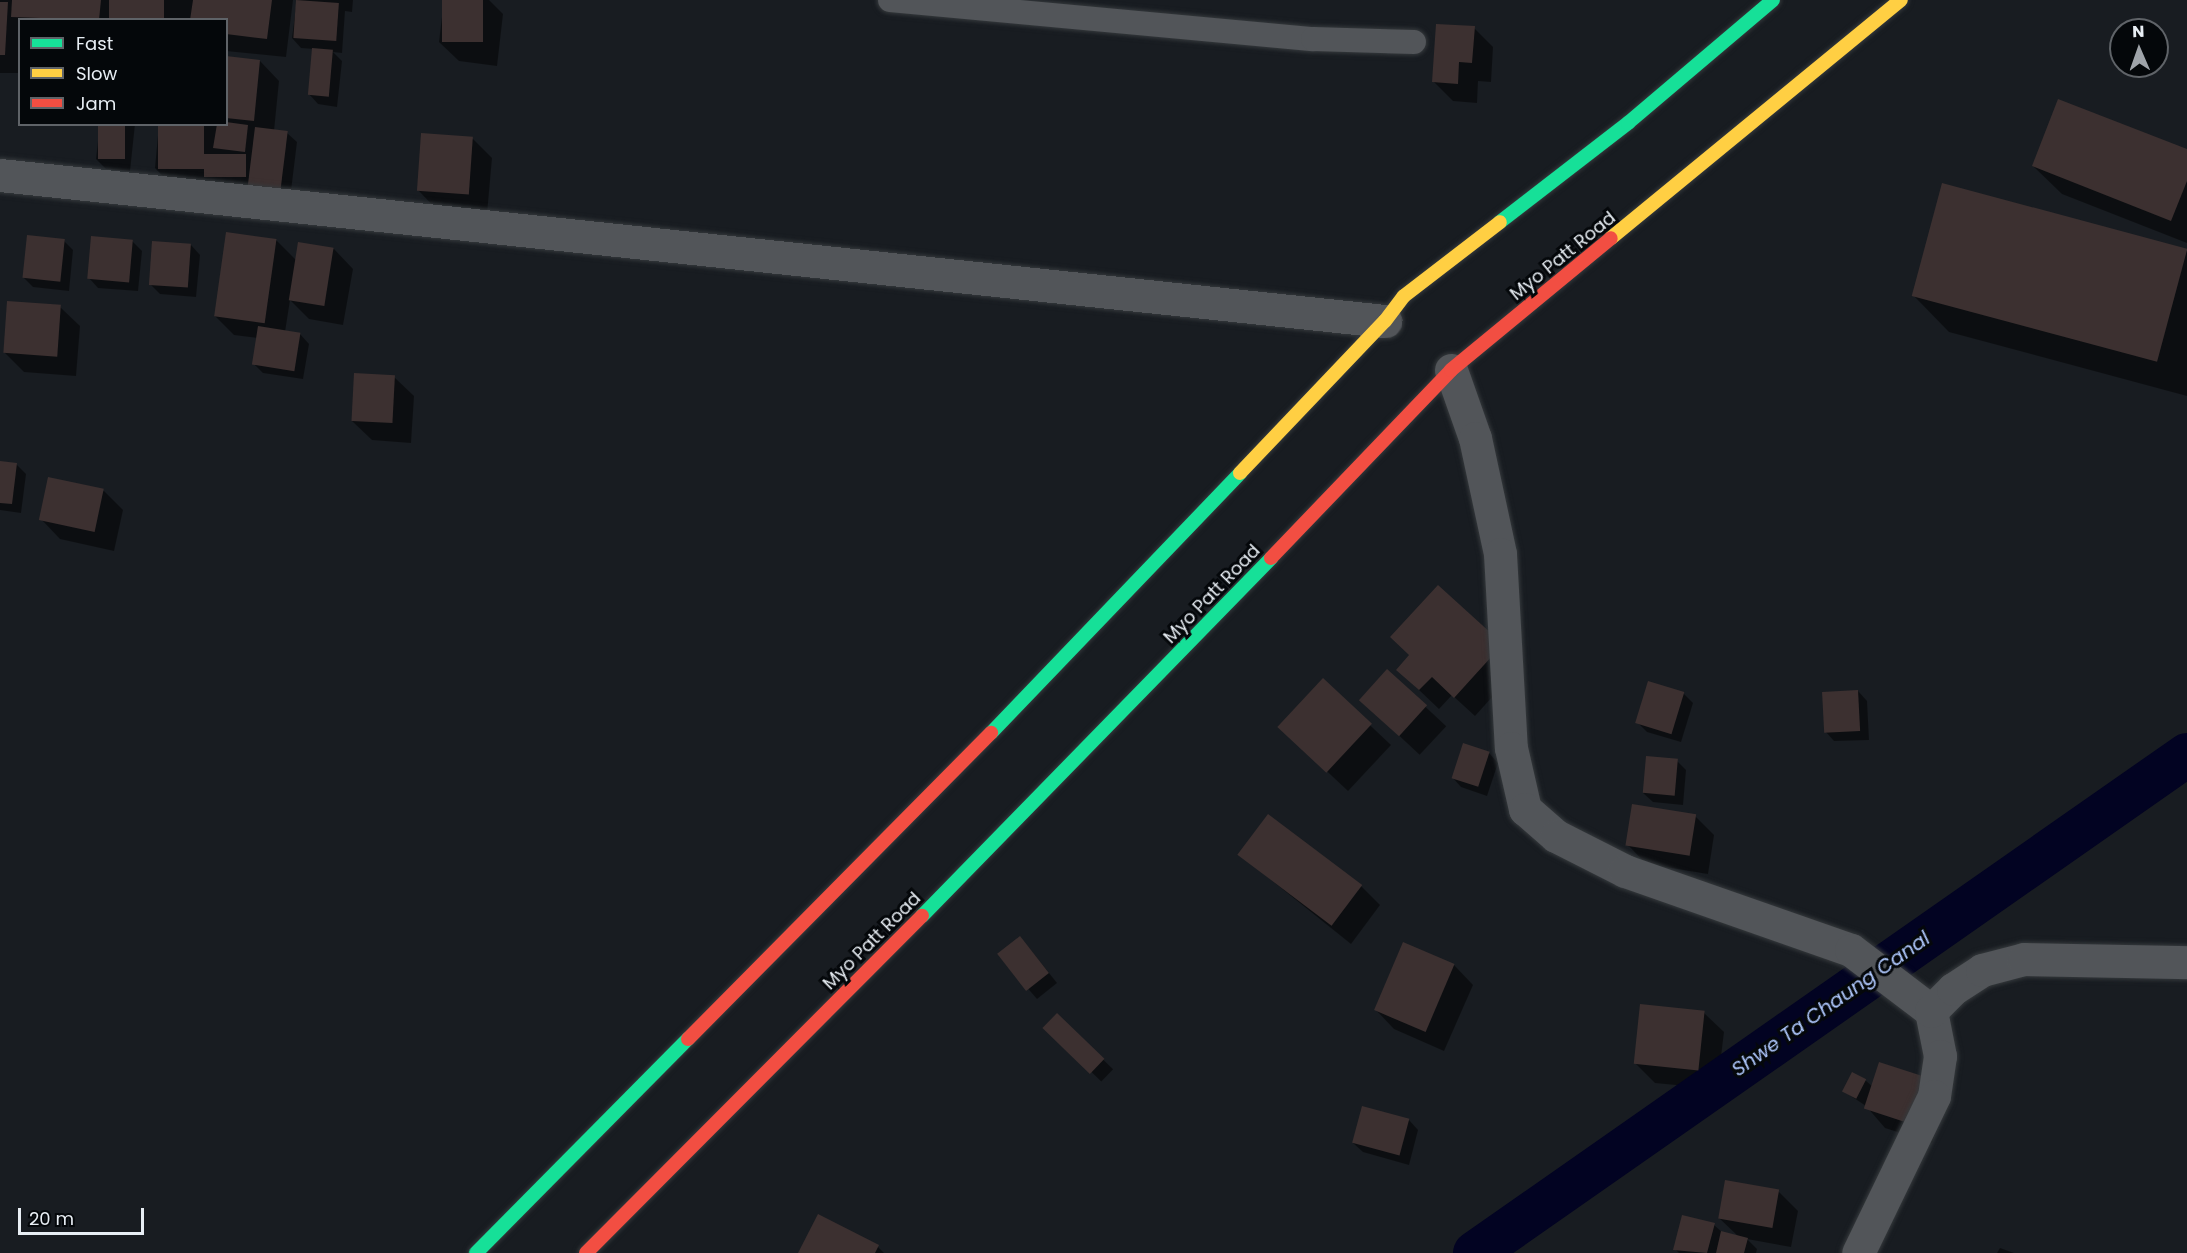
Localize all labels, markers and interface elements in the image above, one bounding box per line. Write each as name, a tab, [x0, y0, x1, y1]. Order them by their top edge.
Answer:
legend	[18, 18, 228, 126]
north arrow	[2109, 18, 2169, 78]
text: N	[2132, 20, 2145, 43]
text: Fast	[76, 31, 113, 56]
text: Slow	[76, 61, 117, 86]
text: Jam	[76, 91, 116, 116]
street label: Myo Patt Road	[1506, 207, 1620, 305]
street label: Myo Patt Road	[1159, 540, 1265, 648]
street label: Myo Patt Road	[819, 888, 925, 994]
water label: Shwe Ta Chaung Canal	[1727, 926, 1935, 1082]
scale bar	[21, 1196, 147, 1234]
text: 20 m	[29, 1206, 74, 1231]

